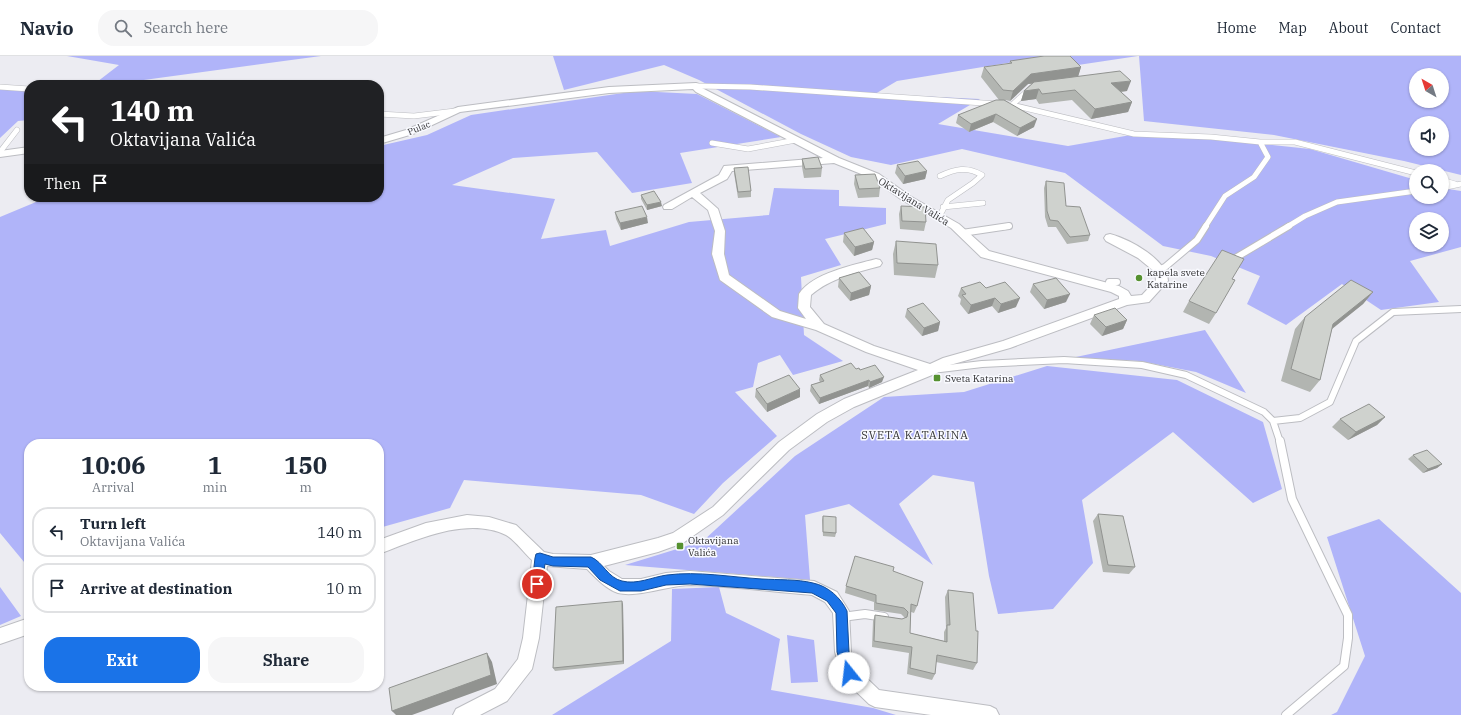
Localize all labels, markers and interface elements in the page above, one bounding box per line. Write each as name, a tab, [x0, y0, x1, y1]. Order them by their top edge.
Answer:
search box	[98, 10, 378, 46]
text: Navio	[20, 16, 74, 40]
icon: search	[112, 17, 134, 39]
text: Search here	[144, 18, 228, 37]
text: Home	[1217, 19, 1256, 37]
text: Map	[1278, 19, 1307, 37]
text: About	[1329, 19, 1368, 37]
text: Contact	[1390, 19, 1441, 37]
north arrow	[1409, 68, 1449, 108]
map controls	[1409, 68, 1449, 252]
text: 140 m	[110, 92, 194, 129]
icon: left	[44, 96, 96, 148]
button: sound	[1409, 116, 1449, 156]
street label: Pulac	[406, 118, 432, 137]
text: Oktavijana Valića	[110, 128, 256, 151]
button: search	[1409, 164, 1449, 204]
icon: arrive	[89, 172, 111, 194]
text: Then	[44, 174, 81, 193]
street label: Oktavijana Valića	[876, 174, 952, 229]
button: layers	[1409, 212, 1449, 252]
place label: kapela svete Katarine	[1147, 266, 1205, 291]
marker: kapela svete Katarine	[1134, 273, 1144, 283]
place label: Sveta Katarina	[945, 372, 1014, 385]
marker: Sveta Katarina	[932, 373, 942, 383]
district label: SVETA KATARINA	[861, 428, 969, 442]
text: 10:06	[81, 449, 146, 481]
text: 1	[208, 449, 222, 481]
text: 150	[284, 449, 327, 481]
text: Arrival	[92, 479, 134, 496]
text: min	[202, 479, 227, 496]
text: m	[299, 479, 312, 496]
text: Turn left	[80, 514, 146, 533]
icon: left	[46, 521, 68, 543]
text: 140 m	[317, 523, 362, 542]
text: Oktavijana Valića	[80, 533, 185, 550]
place label: Oktavijana Valića	[688, 534, 739, 559]
marker: Oktavijana Valića	[675, 541, 685, 551]
pin	[520, 567, 554, 601]
icon: arrive	[526, 573, 548, 595]
icon: arrive	[46, 577, 68, 599]
text: Arrive at destination	[80, 579, 232, 598]
text: 10 m	[326, 579, 362, 598]
button: Exit	[44, 637, 200, 683]
button: Share	[208, 637, 364, 683]
position arrow	[828, 652, 870, 694]

